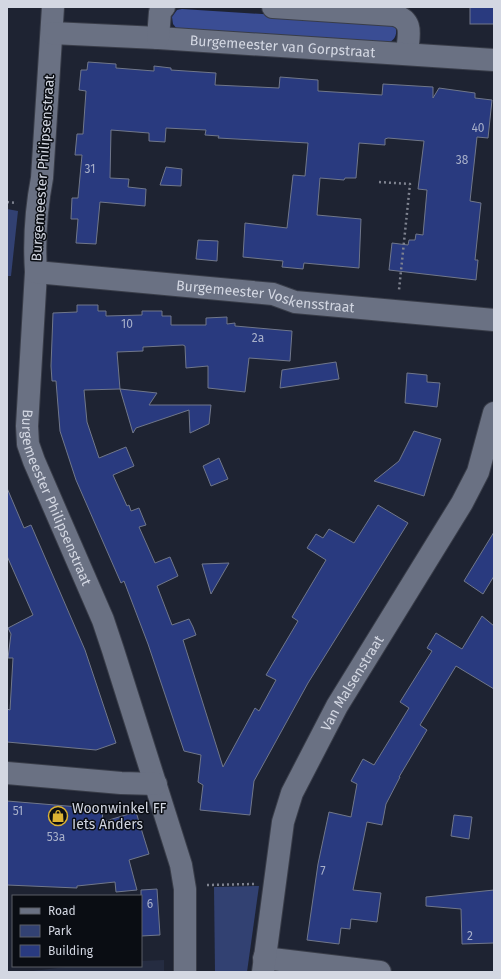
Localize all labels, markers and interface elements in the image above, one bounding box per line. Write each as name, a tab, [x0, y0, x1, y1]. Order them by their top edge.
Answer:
street label: Burgemeester van Gorpstraat	[189, 32, 377, 61]
street label: Burgemeester Philipsenstraat	[28, 73, 58, 262]
house number: 40	[471, 121, 485, 135]
house number: 38	[456, 153, 469, 167]
house number: 31	[85, 162, 95, 176]
street label: Burgemeester Voskensstraat	[175, 277, 356, 316]
house number: 10	[121, 317, 133, 331]
house number: 2a	[252, 331, 264, 345]
street label: Burgemeester Philipsenstraat	[19, 409, 96, 589]
street label: Van Malsenstraat	[317, 631, 388, 734]
place label: Woonwinkel FF Iets Anders	[72, 800, 167, 833]
house number: 51	[13, 804, 23, 818]
shop icon: Woonwinkel FF Iets Anders	[47, 805, 69, 827]
house number: 53a	[47, 830, 65, 844]
house number: 7	[320, 864, 326, 878]
legend	[12, 895, 142, 967]
house number: 6	[147, 897, 153, 911]
text: Road	[48, 904, 76, 918]
text: Park	[48, 924, 72, 938]
house number: 2	[467, 929, 473, 943]
text: Building	[48, 944, 94, 958]

